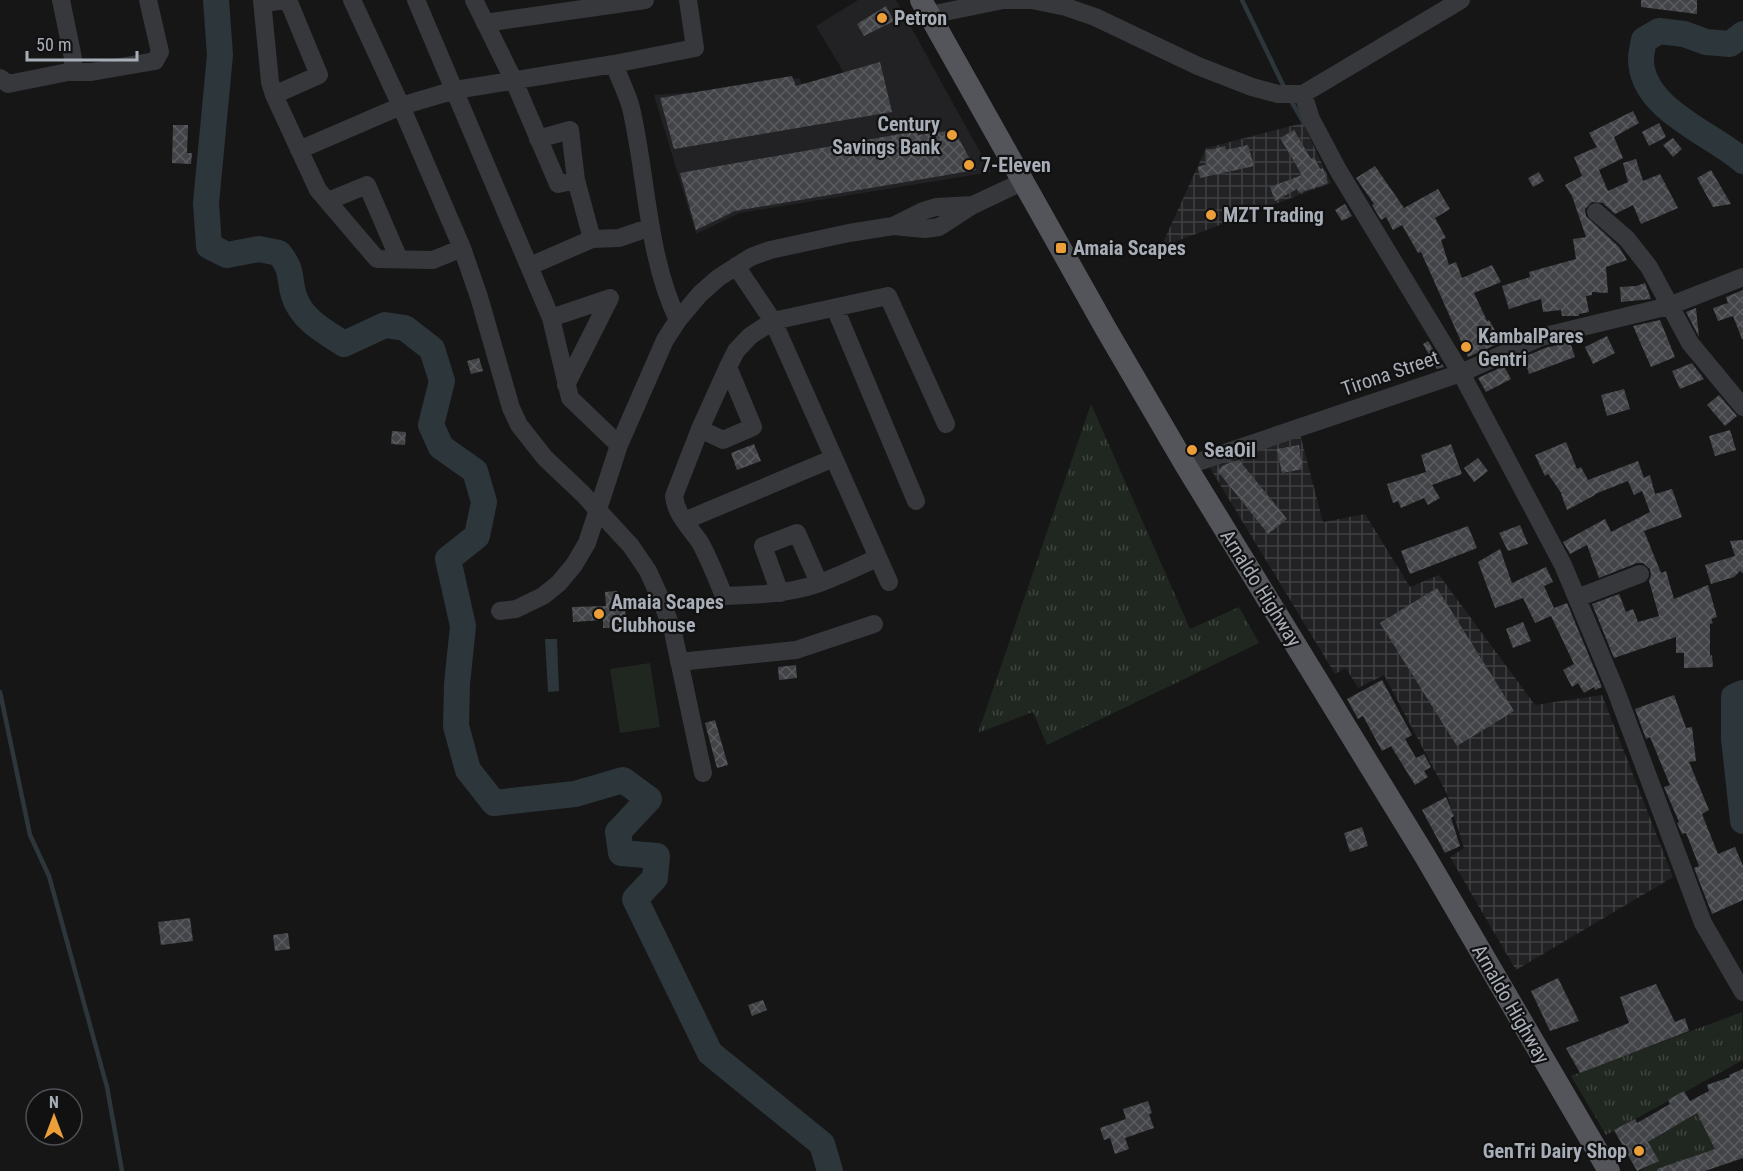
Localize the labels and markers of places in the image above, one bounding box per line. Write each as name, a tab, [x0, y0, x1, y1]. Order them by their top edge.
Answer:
place label: Petron	[894, 6, 947, 30]
marker: Petron	[875, 11, 889, 25]
place label: Century Savings Bank	[832, 112, 940, 159]
marker: Century Savings Bank	[945, 128, 959, 142]
place label: 7-Eleven	[981, 153, 1051, 177]
marker: 7-Eleven	[962, 158, 976, 172]
place label: MZT Trading	[1223, 203, 1324, 227]
marker: MZT Trading	[1204, 208, 1218, 222]
place label: Amaia Scapes	[1073, 236, 1186, 260]
marker: Amaia Scapes	[1054, 241, 1068, 255]
place label: KambalPares Gentri	[1478, 324, 1583, 371]
marker: KambalPares Gentri	[1459, 340, 1473, 354]
place label: SeaOil	[1204, 438, 1256, 462]
marker: SeaOil	[1185, 443, 1199, 457]
place label: Amaia Scapes Clubhouse	[611, 590, 724, 637]
marker: Amaia Scapes Clubhouse	[592, 607, 606, 621]
place label: GenTri Dairy Shop	[1483, 1139, 1627, 1163]
marker: GenTri Dairy Shop	[1632, 1144, 1646, 1158]

